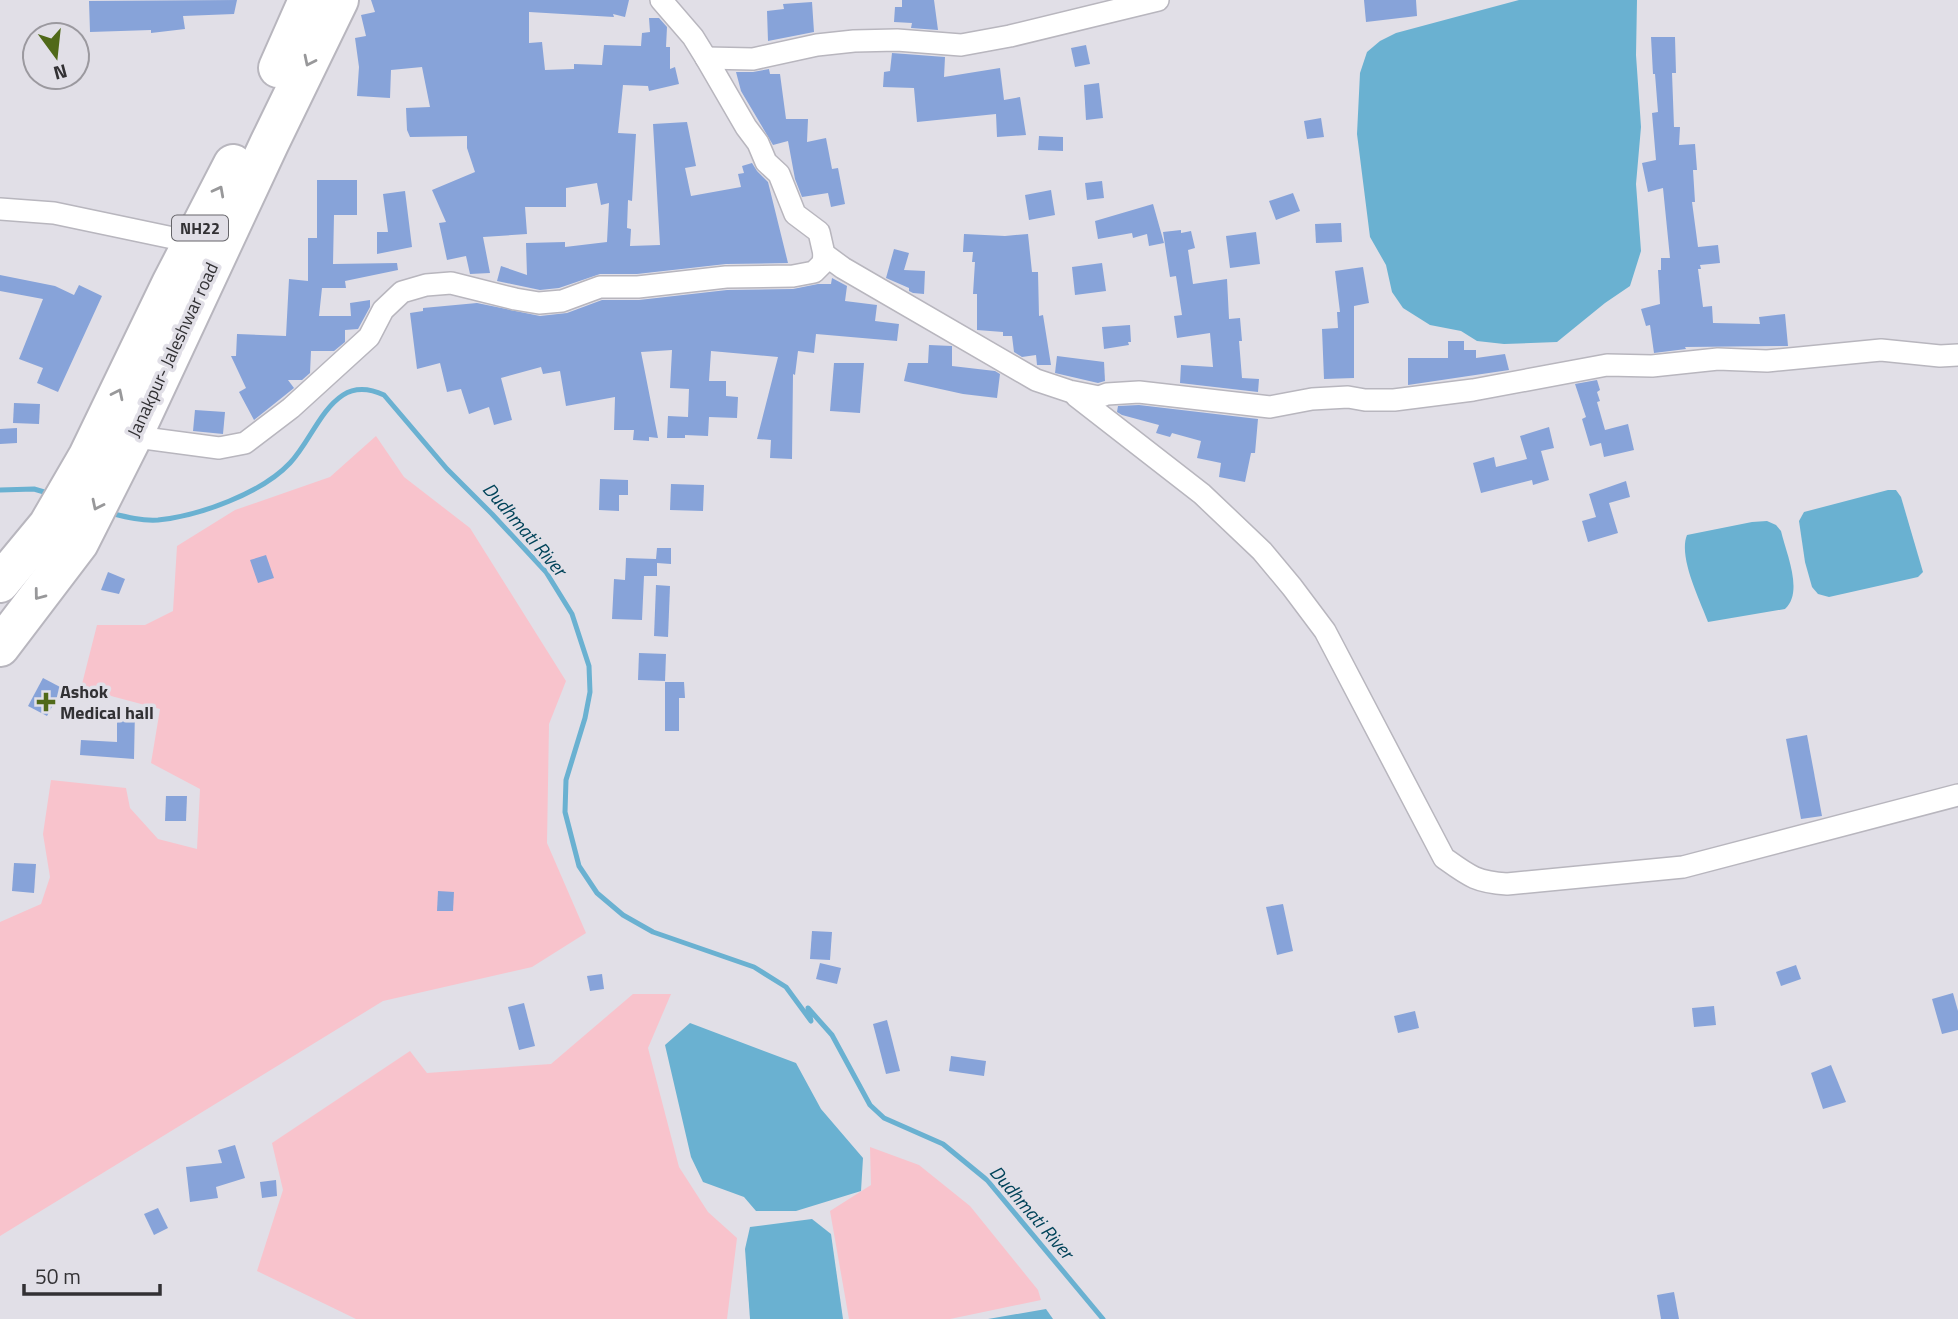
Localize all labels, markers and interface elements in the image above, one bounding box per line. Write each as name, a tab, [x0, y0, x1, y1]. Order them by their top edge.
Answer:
north arrow	[21, 21, 91, 91]
one-way arrow	[304, 54, 318, 66]
text: N	[50, 57, 71, 89]
one-way arrow	[211, 185, 225, 198]
road number: NH22	[172, 216, 228, 240]
street label: Janakpur- Jaleshwar road	[120, 258, 225, 442]
one-way arrow	[109, 389, 123, 401]
water label: Dudhmati River	[476, 475, 576, 584]
one-way arrow	[91, 498, 105, 510]
one-way arrow	[35, 587, 48, 600]
place label: Ashok Medical hall	[60, 678, 154, 726]
marker: Ashok Medical hall	[38, 694, 54, 710]
water label: Dudhmati River	[983, 1158, 1083, 1267]
scale bar	[24, 1252, 161, 1296]
text: 50 m	[35, 1260, 81, 1292]

